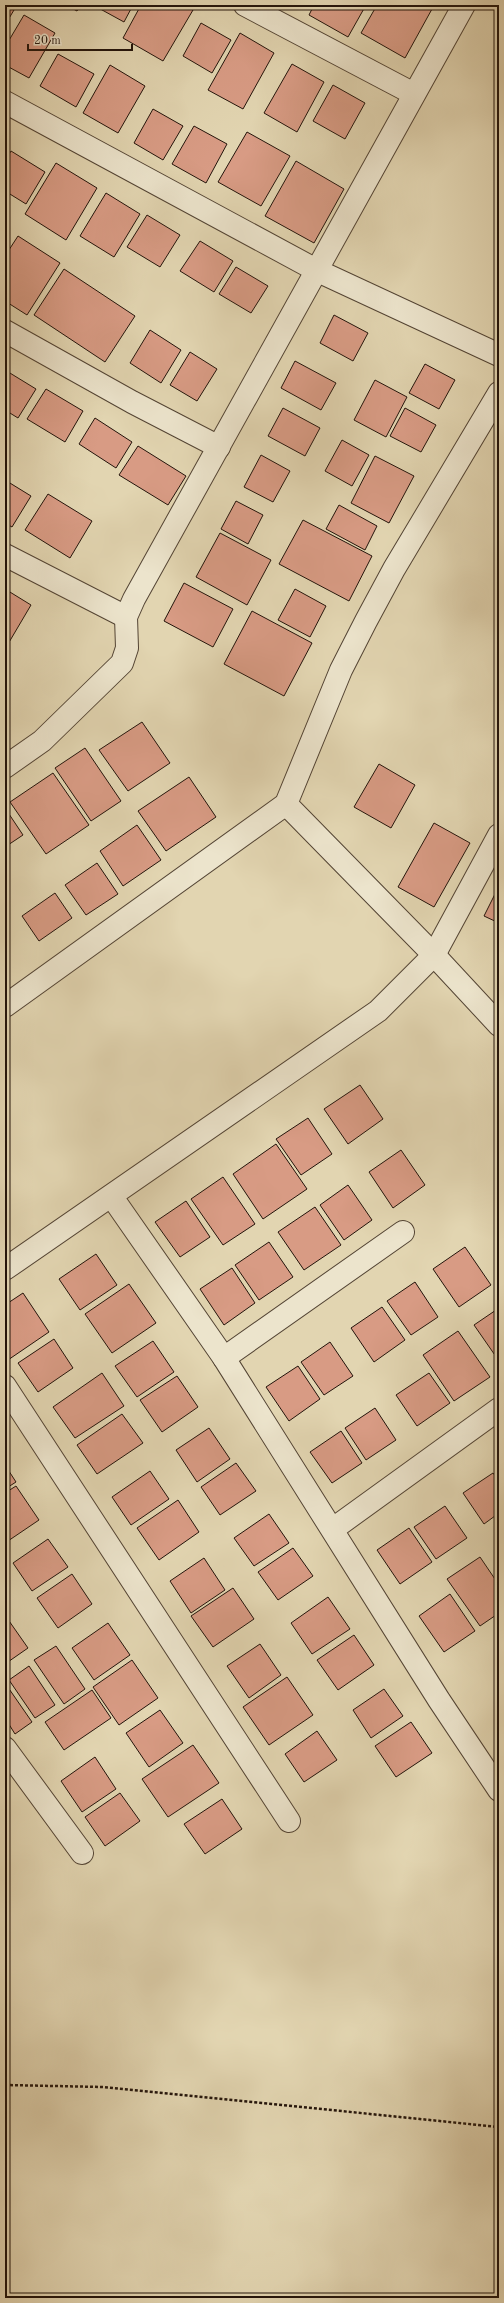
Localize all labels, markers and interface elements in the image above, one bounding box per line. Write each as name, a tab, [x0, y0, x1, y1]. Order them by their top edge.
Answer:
scale bar	[28, 26, 132, 52]
text: 20 m	[34, 35, 61, 47]

